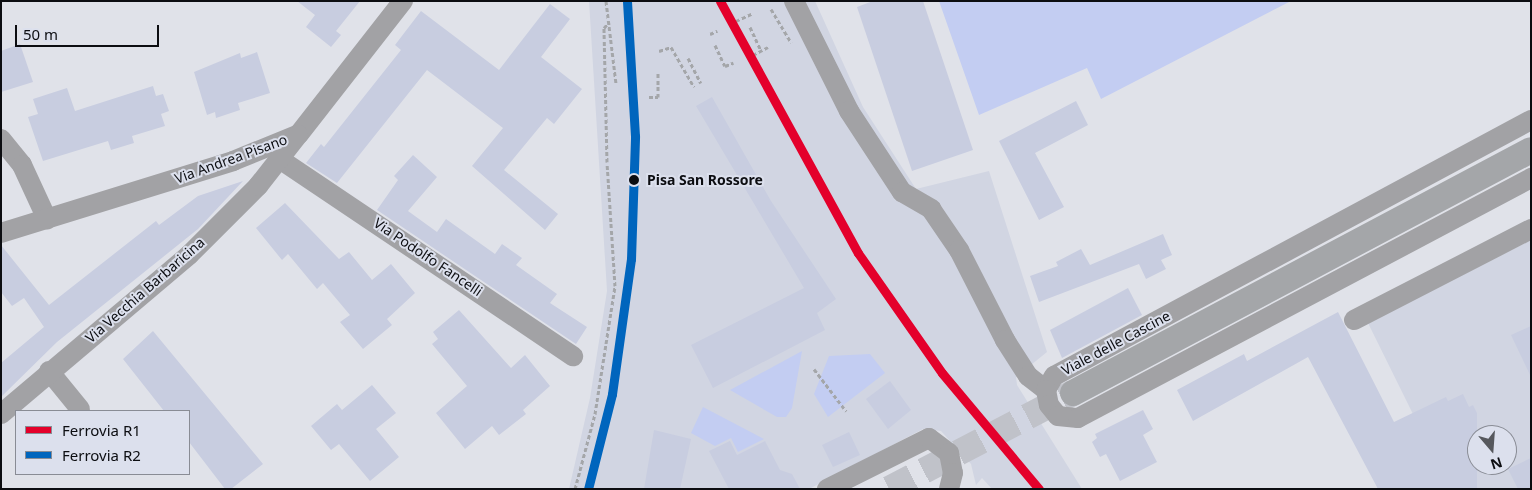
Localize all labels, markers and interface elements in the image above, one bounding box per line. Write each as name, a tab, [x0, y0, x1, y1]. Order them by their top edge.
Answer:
scale bar	[18, 15, 161, 47]
text: 50 m	[23, 24, 58, 44]
street label: Via Andrea Pisano	[173, 131, 289, 187]
marker: Pisa San Rossore	[625, 171, 643, 189]
place label: Pisa San Rossore	[647, 172, 763, 188]
street label: Via Podolfo Fancelli	[371, 214, 485, 300]
street label: Via Vecchia Barbaricina	[82, 234, 208, 346]
street label: Viale delle Cascine	[1059, 307, 1173, 379]
legend	[15, 410, 190, 475]
text: Ferrovia R1	[62, 420, 141, 440]
north arrow	[1467, 425, 1517, 475]
text: Ferrovia R2	[62, 445, 141, 465]
text: N	[1488, 453, 1505, 475]

